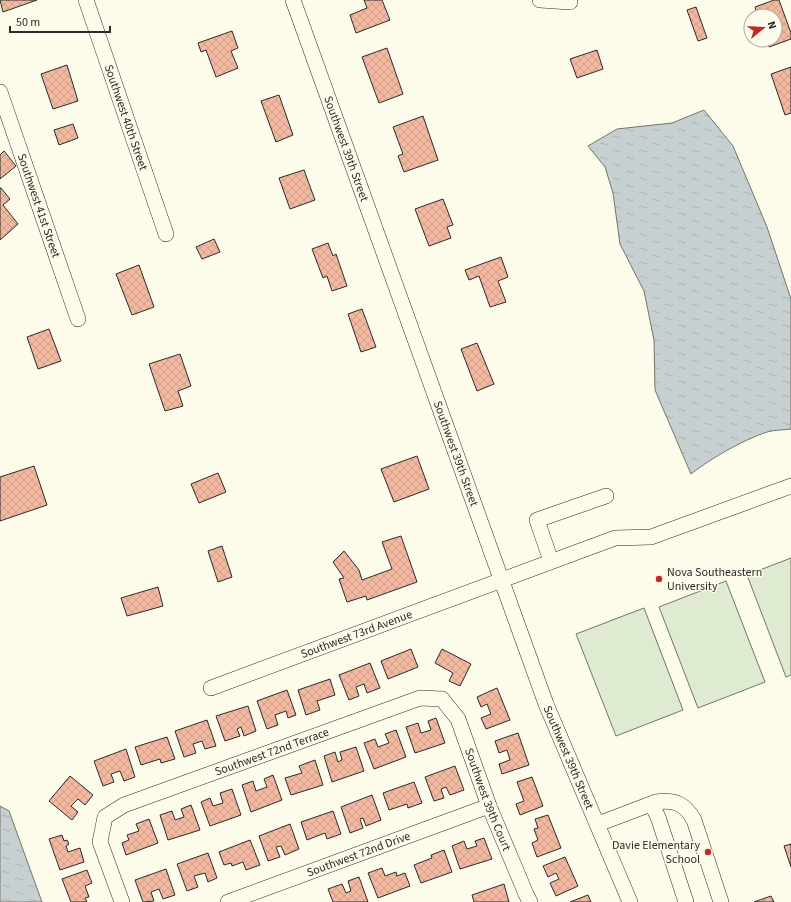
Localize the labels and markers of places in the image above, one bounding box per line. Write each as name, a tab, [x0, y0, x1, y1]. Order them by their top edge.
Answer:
place label: Nova Southeastern University	[667, 564, 762, 595]
marker: Nova Southeastern University	[654, 574, 664, 584]
place label: Davie Elementary School	[612, 837, 700, 868]
marker: Davie Elementary School	[703, 847, 713, 857]

